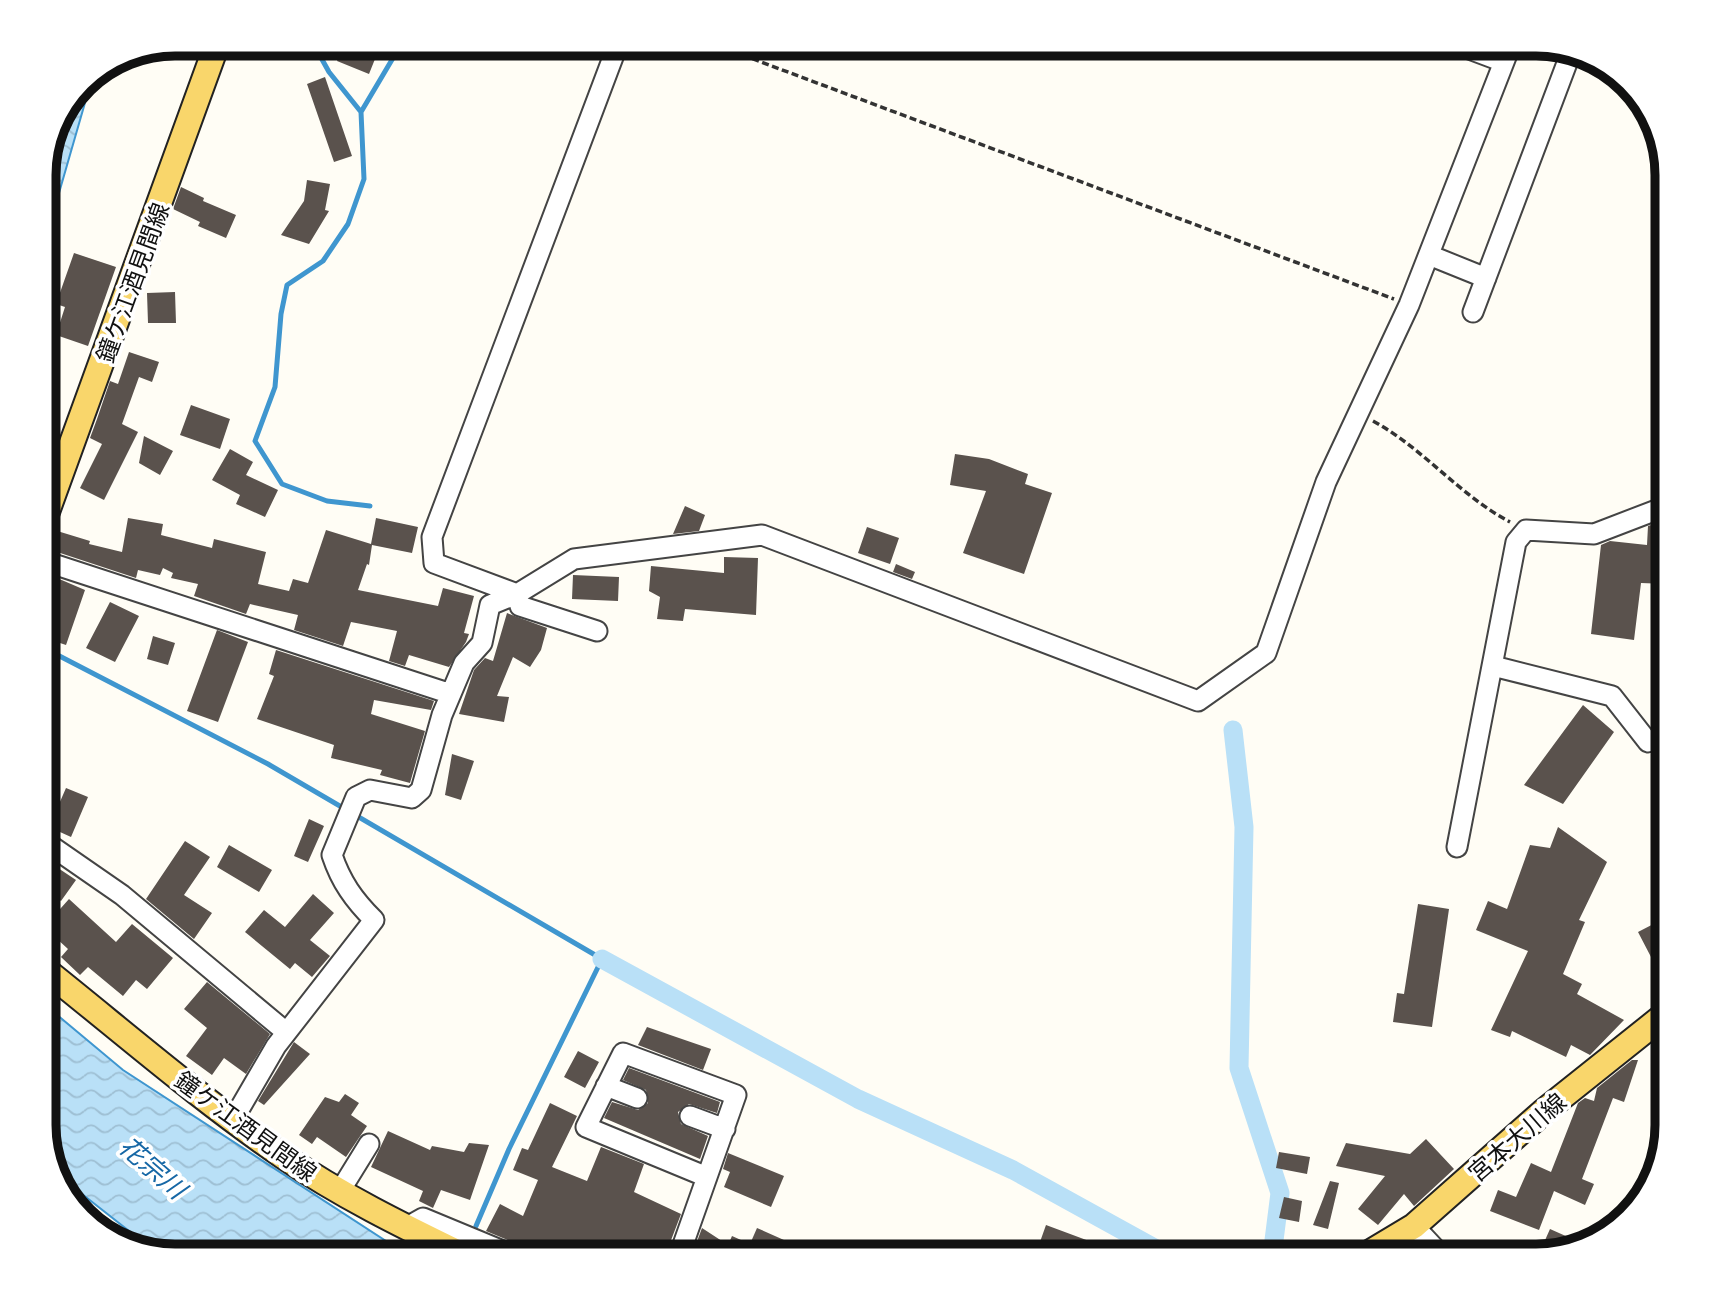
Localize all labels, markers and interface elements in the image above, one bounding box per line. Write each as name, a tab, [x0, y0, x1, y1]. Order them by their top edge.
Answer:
street label: 鐘ケ江酒見間線	[86, 197, 176, 367]
street label: 鐘ケ江酒見間線	[169, 1061, 325, 1189]
street label: 宮本大川線	[1459, 1083, 1573, 1189]
water label: 花宗川	[112, 1126, 198, 1208]

